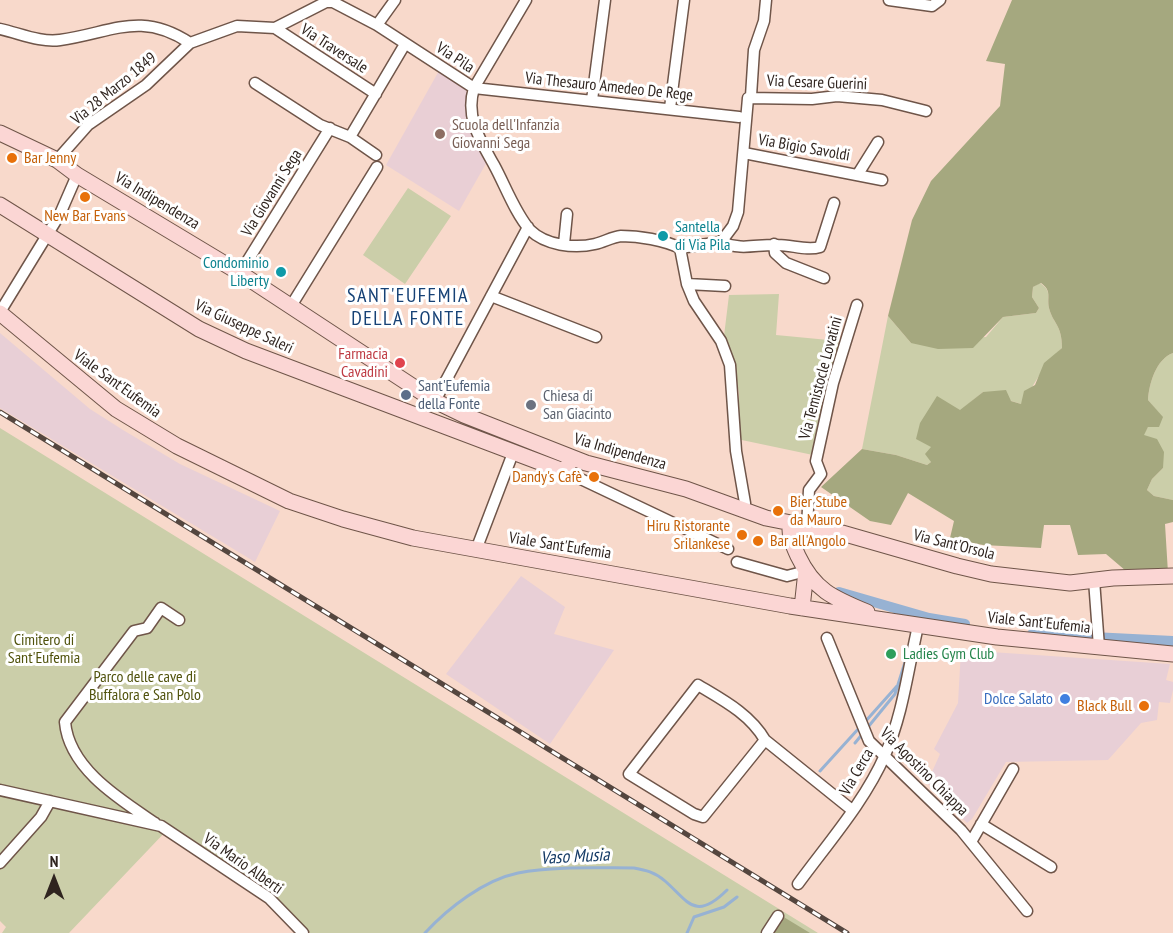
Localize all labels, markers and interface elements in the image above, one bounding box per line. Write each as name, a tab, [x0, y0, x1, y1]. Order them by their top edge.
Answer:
street label: Via Traversale	[297, 20, 371, 78]
street label: Via Pila	[432, 39, 478, 77]
street label: Via 28 Marzo 1849	[68, 49, 160, 129]
street label: Via Thesauro Amedeo De Rege	[524, 69, 694, 105]
street label: Via Cesare Guerini	[767, 72, 867, 94]
place label: Scuola dell'Infanzia Giovanni Sega	[452, 115, 560, 153]
marker: Scuola dell'Infanzia Giovanni Sega	[433, 127, 447, 141]
street label: Via Bigio Savoldi	[757, 130, 851, 166]
street label: Via Giovanni Sega	[238, 146, 306, 240]
place label: Bar Jenny	[24, 148, 76, 168]
marker: Bar Jenny	[5, 151, 19, 165]
street label: Via Indipendenza	[111, 168, 203, 234]
marker: New Bar Evans	[78, 190, 92, 204]
place label: New Bar Evans	[44, 206, 126, 226]
place label: Santella di Via Pila	[675, 217, 730, 255]
marker: Santella di Via Pila	[656, 229, 670, 243]
place label: Condominio Liberty	[203, 253, 269, 291]
marker: Condominio Liberty	[274, 265, 288, 279]
district label: SANT'EUFEMIA DELLA FONTE	[347, 284, 469, 331]
street label: Via Giuseppe Saleri	[192, 296, 296, 358]
street label: Via Temistocle Lovatini	[795, 314, 847, 442]
place label: Farmacia Cavadini	[338, 344, 388, 382]
street label: Viale Sant'Eufemia	[70, 346, 164, 422]
marker: Farmacia Cavadini	[393, 356, 407, 370]
place label: Sant'Eufemia della Fonte	[418, 376, 490, 414]
place label: Chiesa di San Giacinto	[543, 386, 612, 424]
marker: Sant'Eufemia della Fonte	[399, 388, 413, 402]
marker: Chiesa di San Giacinto	[524, 398, 538, 412]
street label: Via Indipendenza	[572, 430, 668, 474]
place label: Dandy's Cafè	[512, 467, 582, 487]
marker: Dandy's Cafè	[587, 470, 601, 484]
place label: Bier Stube da Mauro	[790, 492, 847, 530]
marker: Bier Stube da Mauro	[771, 504, 785, 518]
place label: Hiru Ristorante Srilankese	[647, 516, 730, 554]
street label: Via Sant'Orsola	[911, 526, 997, 564]
street label: Viale Sant'Eufemia	[508, 528, 612, 564]
marker: Hiru Ristorante Srilankese	[735, 528, 749, 542]
place label: Bar all'Angolo	[770, 531, 846, 551]
marker: Bar all'Angolo	[751, 534, 765, 548]
street label: Viale Sant'Eufemia	[987, 608, 1091, 638]
park label: Cimitero di Sant'Eufemia	[8, 630, 80, 668]
place label: Ladies Gym Club	[903, 644, 994, 664]
marker: Ladies Gym Club	[884, 647, 898, 661]
park label: Parco delle cave di Buffalora e San Polo	[89, 667, 201, 705]
place label: Dolce Salato	[984, 689, 1053, 709]
marker: Dolce Salato	[1058, 692, 1072, 706]
place label: Black Bull	[1077, 696, 1132, 716]
marker: Black Bull	[1137, 699, 1151, 713]
street label: Via Agostino Chiappa	[876, 724, 972, 820]
street label: Via Cerca	[836, 745, 878, 799]
street label: Via Mario Alberti	[199, 829, 287, 899]
water label: Vaso Musia	[540, 844, 610, 870]
north arrow	[24, 849, 84, 909]
text: N	[50, 851, 58, 871]

